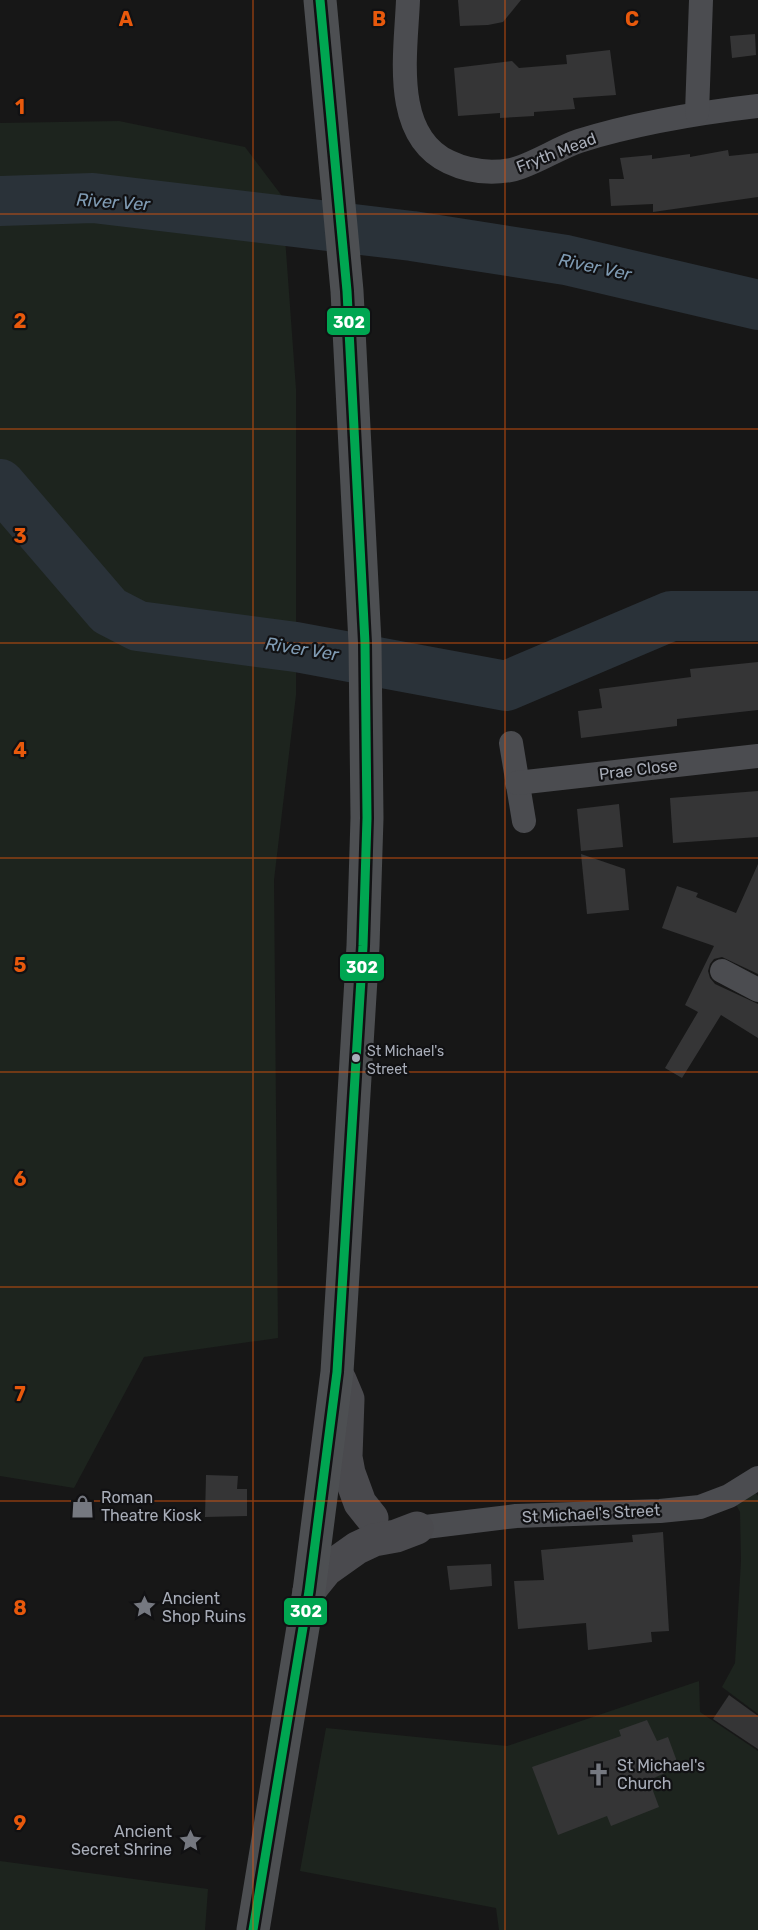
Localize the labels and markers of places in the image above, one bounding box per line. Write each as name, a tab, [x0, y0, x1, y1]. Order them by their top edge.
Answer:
place label: St Michael's Street	[367, 1043, 444, 1078]
marker: St Michael's Street	[350, 1052, 362, 1064]
place label: Roman Theatre Kiosk	[101, 1488, 202, 1525]
shop icon: Roman Theatre Kiosk	[70, 1493, 96, 1519]
place label: Ancient Shop Ruins	[162, 1589, 246, 1626]
place icon: Ancient Shop Ruins	[131, 1594, 157, 1620]
place label: St Michael's Church	[617, 1756, 705, 1793]
church icon: St Michael's Church	[586, 1761, 612, 1787]
place label: Ancient Secret Shrine	[71, 1822, 172, 1859]
place icon: Ancient Secret Shrine	[177, 1827, 203, 1853]

